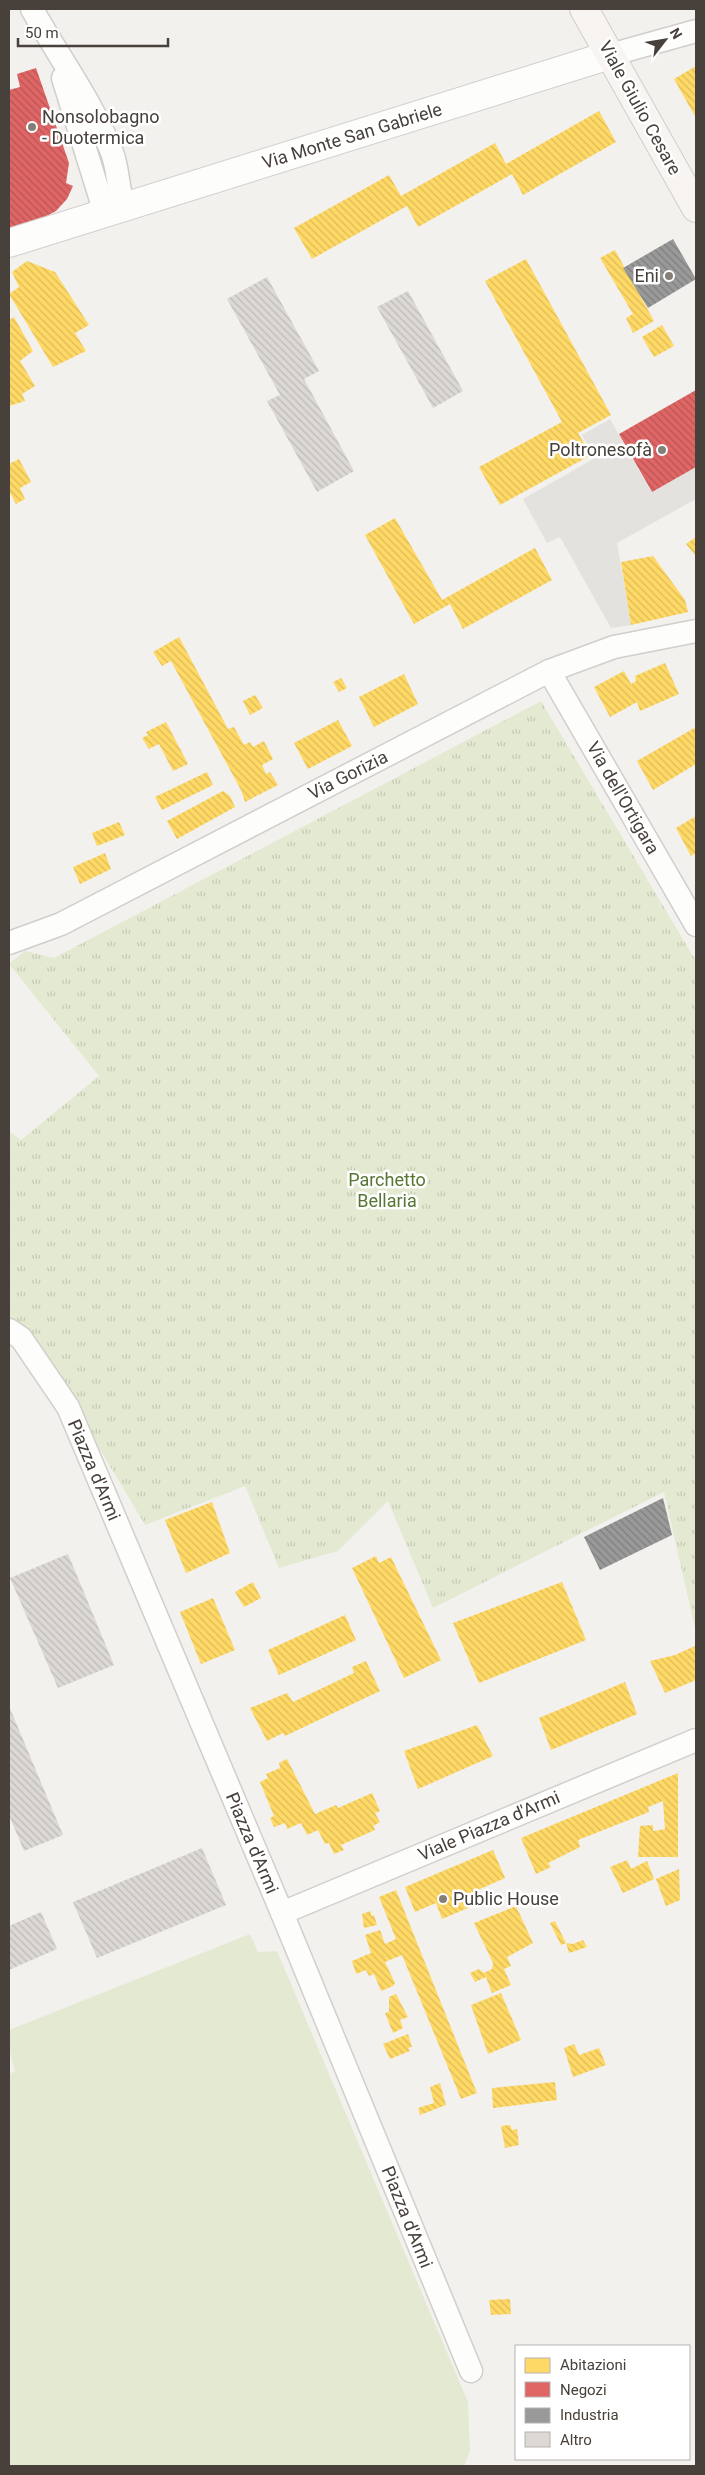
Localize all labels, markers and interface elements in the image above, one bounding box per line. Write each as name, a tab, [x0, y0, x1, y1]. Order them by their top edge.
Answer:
scale bar	[18, 15, 168, 47]
north arrow	[640, 15, 690, 65]
text: 50 m	[25, 24, 59, 42]
text: N	[667, 25, 686, 42]
street label: Viale Giulio Cesare	[595, 37, 686, 178]
street label: Via Monte San Gabriele	[259, 98, 444, 173]
place label: Nonsolobagno - Duotermica	[42, 106, 159, 148]
marker: Nonsolobagno - Duotermica	[26, 121, 38, 133]
place label: Eni	[634, 265, 659, 286]
marker: Eni	[663, 270, 675, 282]
place label: Poltronesofà	[549, 439, 652, 460]
marker: Poltronesofà	[656, 444, 668, 456]
street label: Via dell'Ortigara	[583, 738, 664, 858]
street label: Via Gorizia	[305, 746, 391, 803]
park label: Parchetto Bellaria	[348, 1169, 426, 1211]
street label: Piazza d'Armi	[64, 1416, 125, 1524]
street label: Viale Piazza d'Armi	[415, 1786, 563, 1865]
street label: Piazza d'Armi	[222, 1789, 283, 1897]
place label: Public House	[453, 1888, 559, 1909]
marker: Public House	[437, 1893, 449, 1905]
street label: Piazza d'Armi	[378, 2163, 437, 2271]
legend	[515, 2345, 690, 2460]
text: Abitazioni	[560, 2356, 627, 2374]
text: Negozi	[560, 2381, 607, 2399]
text: Industria	[560, 2406, 619, 2424]
text: Altro	[560, 2431, 592, 2449]

